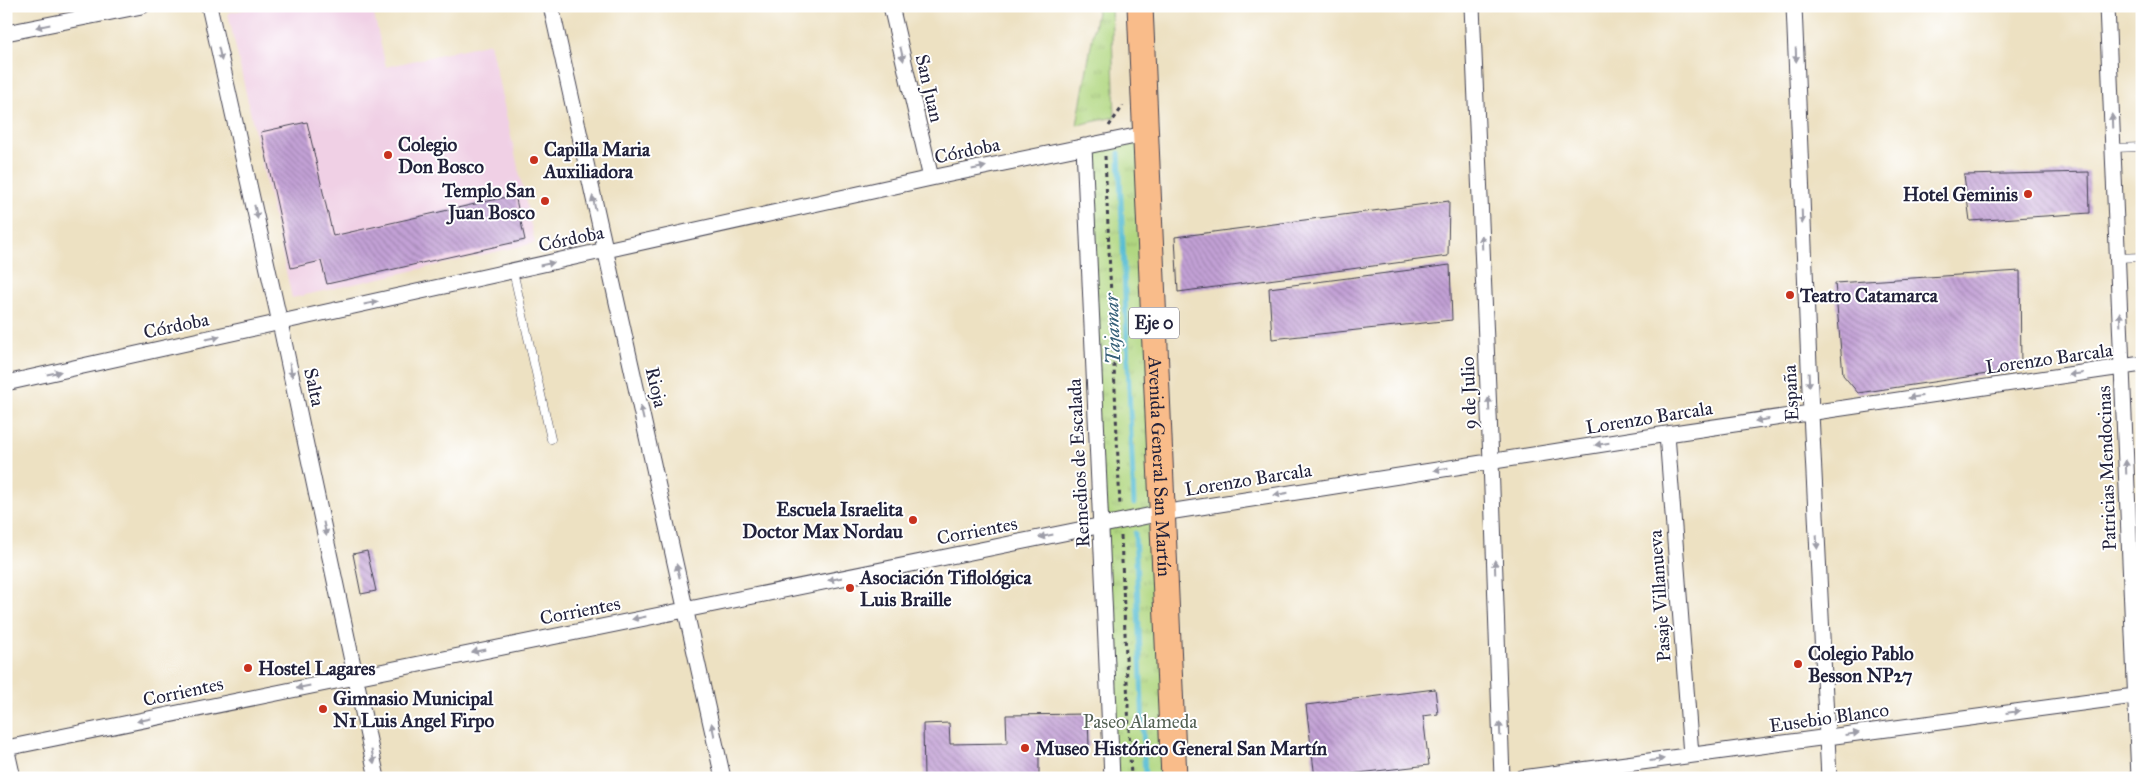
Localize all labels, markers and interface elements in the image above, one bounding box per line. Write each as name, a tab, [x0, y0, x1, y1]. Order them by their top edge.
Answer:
one-way arrow	[34, 22, 50, 30]
one-way arrow	[216, 46, 224, 61]
one-way arrow	[898, 46, 906, 61]
one-way arrow	[1792, 47, 1800, 63]
street label: San Juan	[910, 52, 948, 125]
one-way arrow	[2107, 113, 2115, 129]
street label: Córdoba	[932, 132, 1003, 169]
place label: Colegio Don Bosco	[398, 133, 484, 178]
place label: Capilla Maria Auxiliadora	[542, 138, 651, 183]
marker: Colegio Don Bosco	[382, 149, 394, 161]
marker: Capilla Maria Auxiliadora	[528, 154, 540, 166]
one-way arrow	[971, 164, 986, 172]
place label: Templo San Juan Bosco	[441, 179, 536, 225]
place label: Hotel Geminis	[1903, 183, 2018, 206]
marker: Hotel Geminis	[2022, 188, 2034, 200]
marker: Templo San Juan Bosco	[539, 195, 551, 207]
one-way arrow	[590, 196, 598, 211]
one-way arrow	[252, 205, 260, 221]
one-way arrow	[1799, 210, 1807, 226]
street label: Córdoba	[536, 220, 607, 257]
one-way arrow	[1478, 234, 1486, 250]
one-way arrow	[539, 260, 555, 268]
place label: Teatro Catamarca	[1799, 284, 1939, 307]
marker: Teatro Catamarca	[1784, 289, 1796, 301]
water label: Tajamar	[1099, 291, 1125, 365]
one-way arrow	[364, 298, 380, 306]
street label: Córdoba	[141, 307, 212, 344]
road number: Eje 0	[1129, 307, 1179, 338]
one-way arrow	[2115, 310, 2123, 326]
one-way arrow	[205, 333, 221, 341]
street label: Lorenzo Barcala	[1984, 338, 2115, 379]
street label: Avenida General San Martín	[1143, 355, 1176, 577]
street label: 9 de Julio	[1456, 356, 1482, 430]
one-way arrow	[287, 363, 295, 379]
street label: España	[1777, 363, 1803, 422]
street label: Rioja	[641, 365, 673, 411]
street label: Salta	[299, 366, 330, 409]
one-way arrow	[46, 368, 62, 376]
one-way arrow	[2068, 370, 2084, 378]
one-way arrow	[1806, 372, 1814, 388]
street label: Remedios de Escalada	[1063, 377, 1094, 548]
street label: Patricias Mendocinas	[2092, 385, 2121, 551]
one-way arrow	[1907, 394, 1923, 402]
one-way arrow	[1485, 396, 1493, 412]
street label: Lorenzo Barcala	[1584, 396, 1715, 439]
one-way arrow	[638, 405, 646, 420]
one-way arrow	[1754, 416, 1770, 424]
one-way arrow	[1593, 440, 1609, 448]
street label: Lorenzo Barcala	[1183, 458, 1314, 501]
one-way arrow	[2122, 459, 2130, 475]
one-way arrow	[1433, 465, 1449, 473]
one-way arrow	[1272, 491, 1288, 499]
place label: Escuela Israelita Doctor Max Nordau	[742, 498, 904, 543]
street label: Corrientes	[935, 511, 1019, 550]
marker: Escuela Israelita Doctor Max Nordau	[907, 514, 919, 526]
one-way arrow	[321, 522, 329, 538]
street label: Pasaje Villanueva	[1643, 528, 1676, 663]
one-way arrow	[1037, 533, 1053, 541]
one-way arrow	[1814, 534, 1822, 550]
one-way arrow	[1491, 558, 1499, 574]
one-way arrow	[674, 564, 682, 579]
place label: Asociación Tiflológica Luis Braille	[858, 566, 1032, 611]
one-way arrow	[827, 575, 842, 583]
marker: Asociación Tiflológica Luis Braille	[844, 582, 856, 594]
street label: Corrientes	[538, 591, 622, 630]
one-way arrow	[630, 615, 646, 623]
place label: Colegio Pablo Besson NP27	[1808, 642, 1914, 687]
one-way arrow	[471, 647, 487, 655]
place label: Hostel Lagares	[258, 657, 376, 681]
marker: Colegio Pablo Besson NP27	[1792, 658, 1804, 670]
marker: Hostel Lagares	[242, 662, 254, 674]
street label: Corrientes	[141, 672, 226, 711]
one-way arrow	[295, 683, 311, 691]
place label: Gimnasio Municipal N1 Luis Angel Firpo	[333, 687, 494, 733]
street label: Eusebio Blanco	[1768, 698, 1891, 737]
marker: Gimnasio Municipal N1 Luis Angel Firpo	[317, 703, 329, 715]
one-way arrow	[2006, 708, 2022, 716]
park label: Paseo Alameda	[1083, 710, 1198, 733]
one-way arrow	[136, 716, 152, 724]
one-way arrow	[1496, 721, 1504, 737]
one-way arrow	[708, 722, 716, 738]
one-way arrow	[1845, 729, 1861, 737]
place label: Museo Histórico General San Martín	[1035, 737, 1328, 760]
marker: Museo Histórico General San Martín	[1019, 742, 1031, 754]
one-way arrow	[369, 749, 377, 764]
one-way arrow	[1649, 755, 1665, 763]

